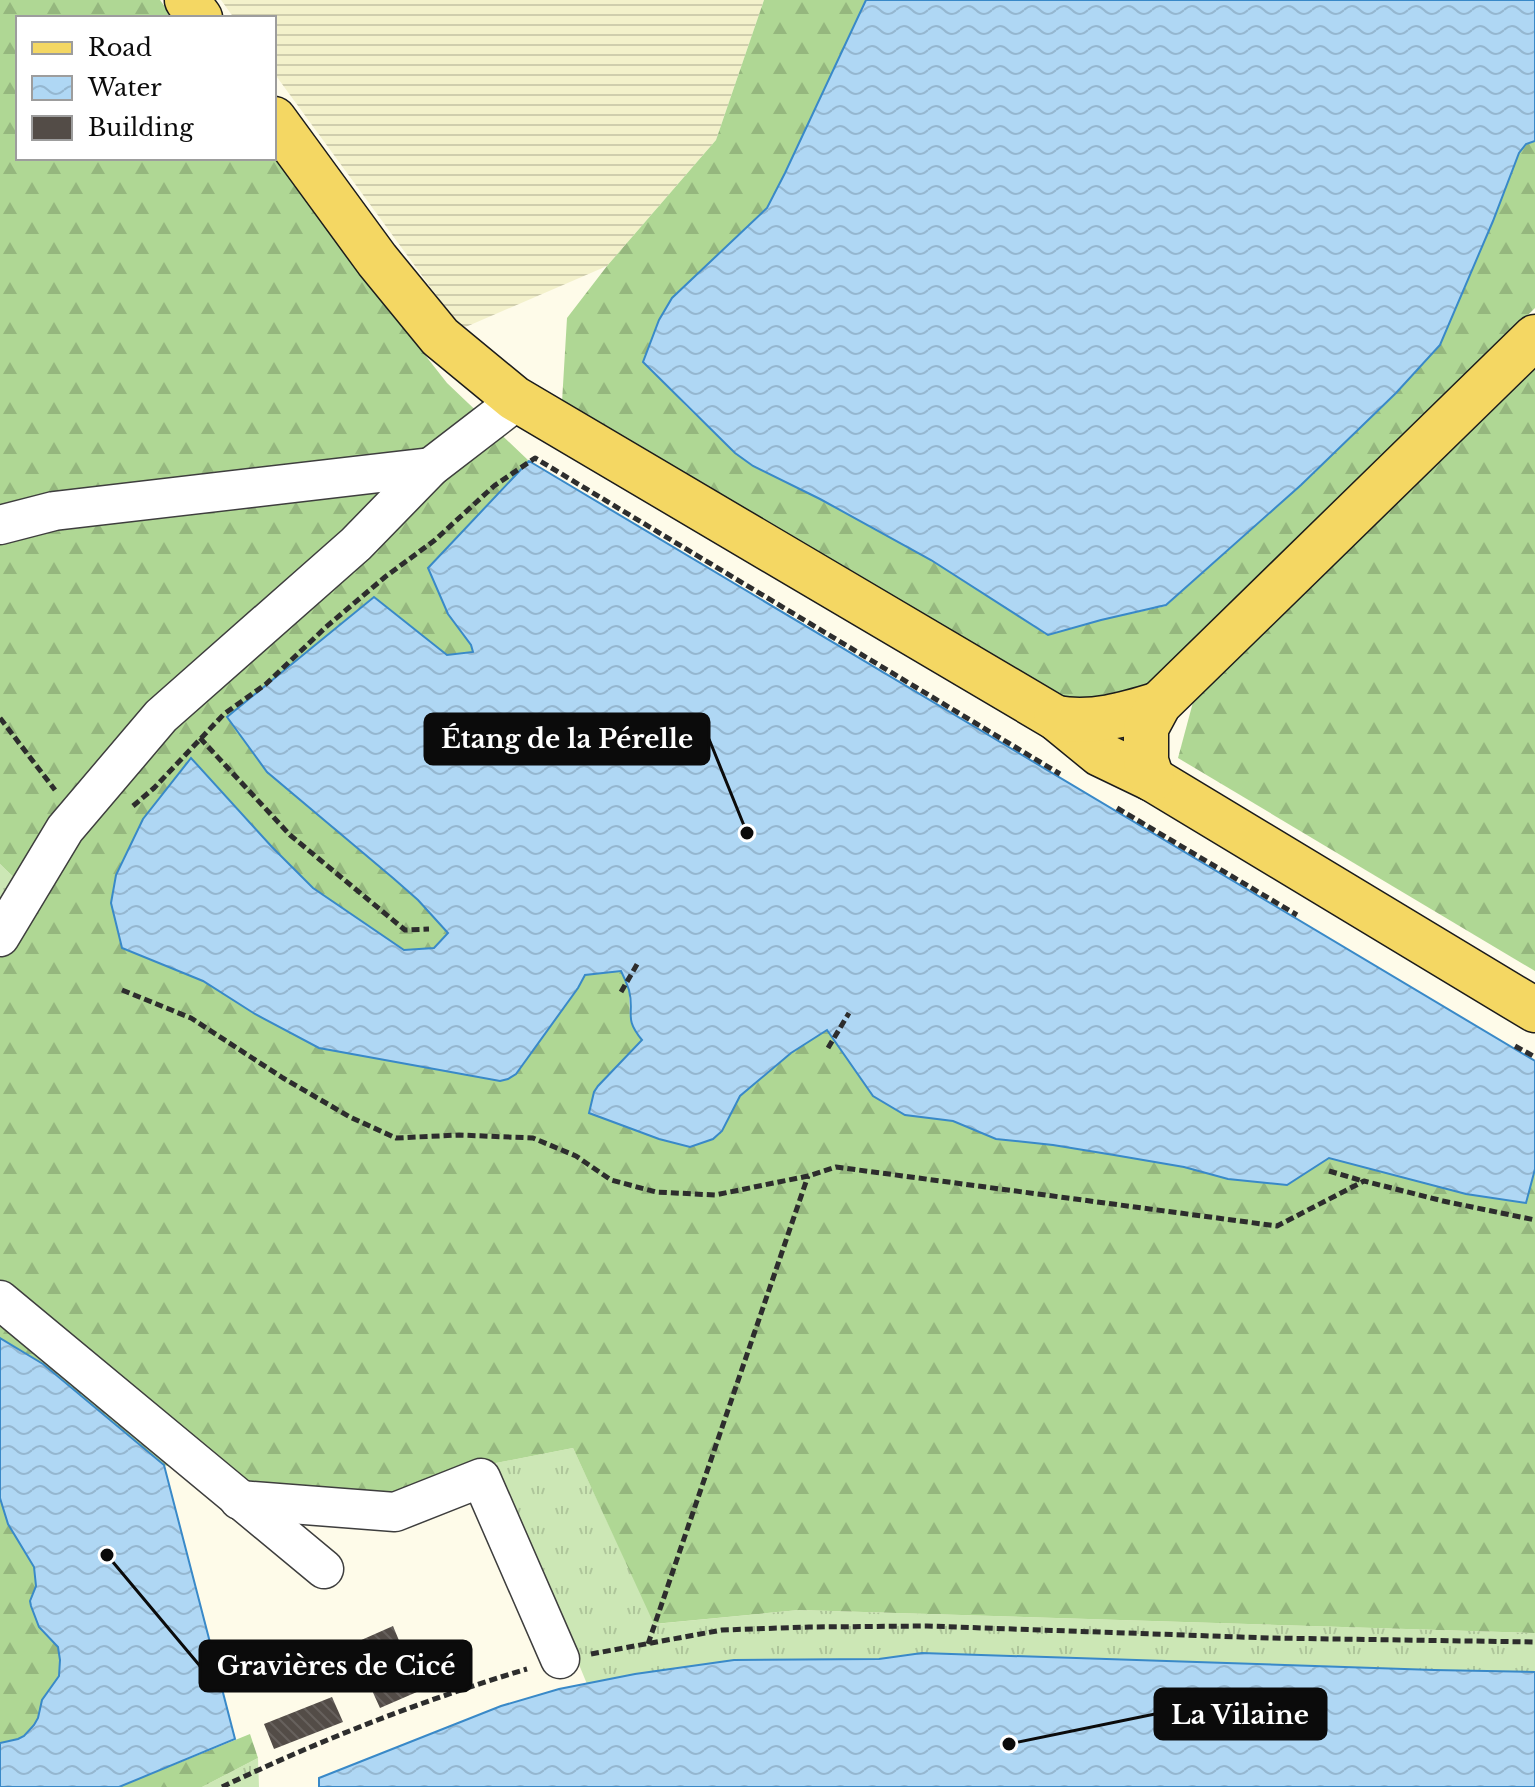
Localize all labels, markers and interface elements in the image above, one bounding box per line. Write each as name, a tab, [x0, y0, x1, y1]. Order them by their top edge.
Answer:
legend	[16, 16, 276, 160]
text: Road	[88, 33, 152, 62]
text: Water	[87, 73, 162, 102]
text: Building	[88, 113, 194, 142]
callout: Étang de la Pérelle	[425, 714, 709, 764]
text: Étang de la Pérelle	[441, 723, 693, 755]
callout: Gravières de Cicé	[200, 1641, 471, 1691]
text: Gravières de Cicé	[217, 1650, 455, 1682]
callout: La Vilaine	[1155, 1689, 1326, 1739]
text: La Vilaine	[1171, 1699, 1309, 1731]

